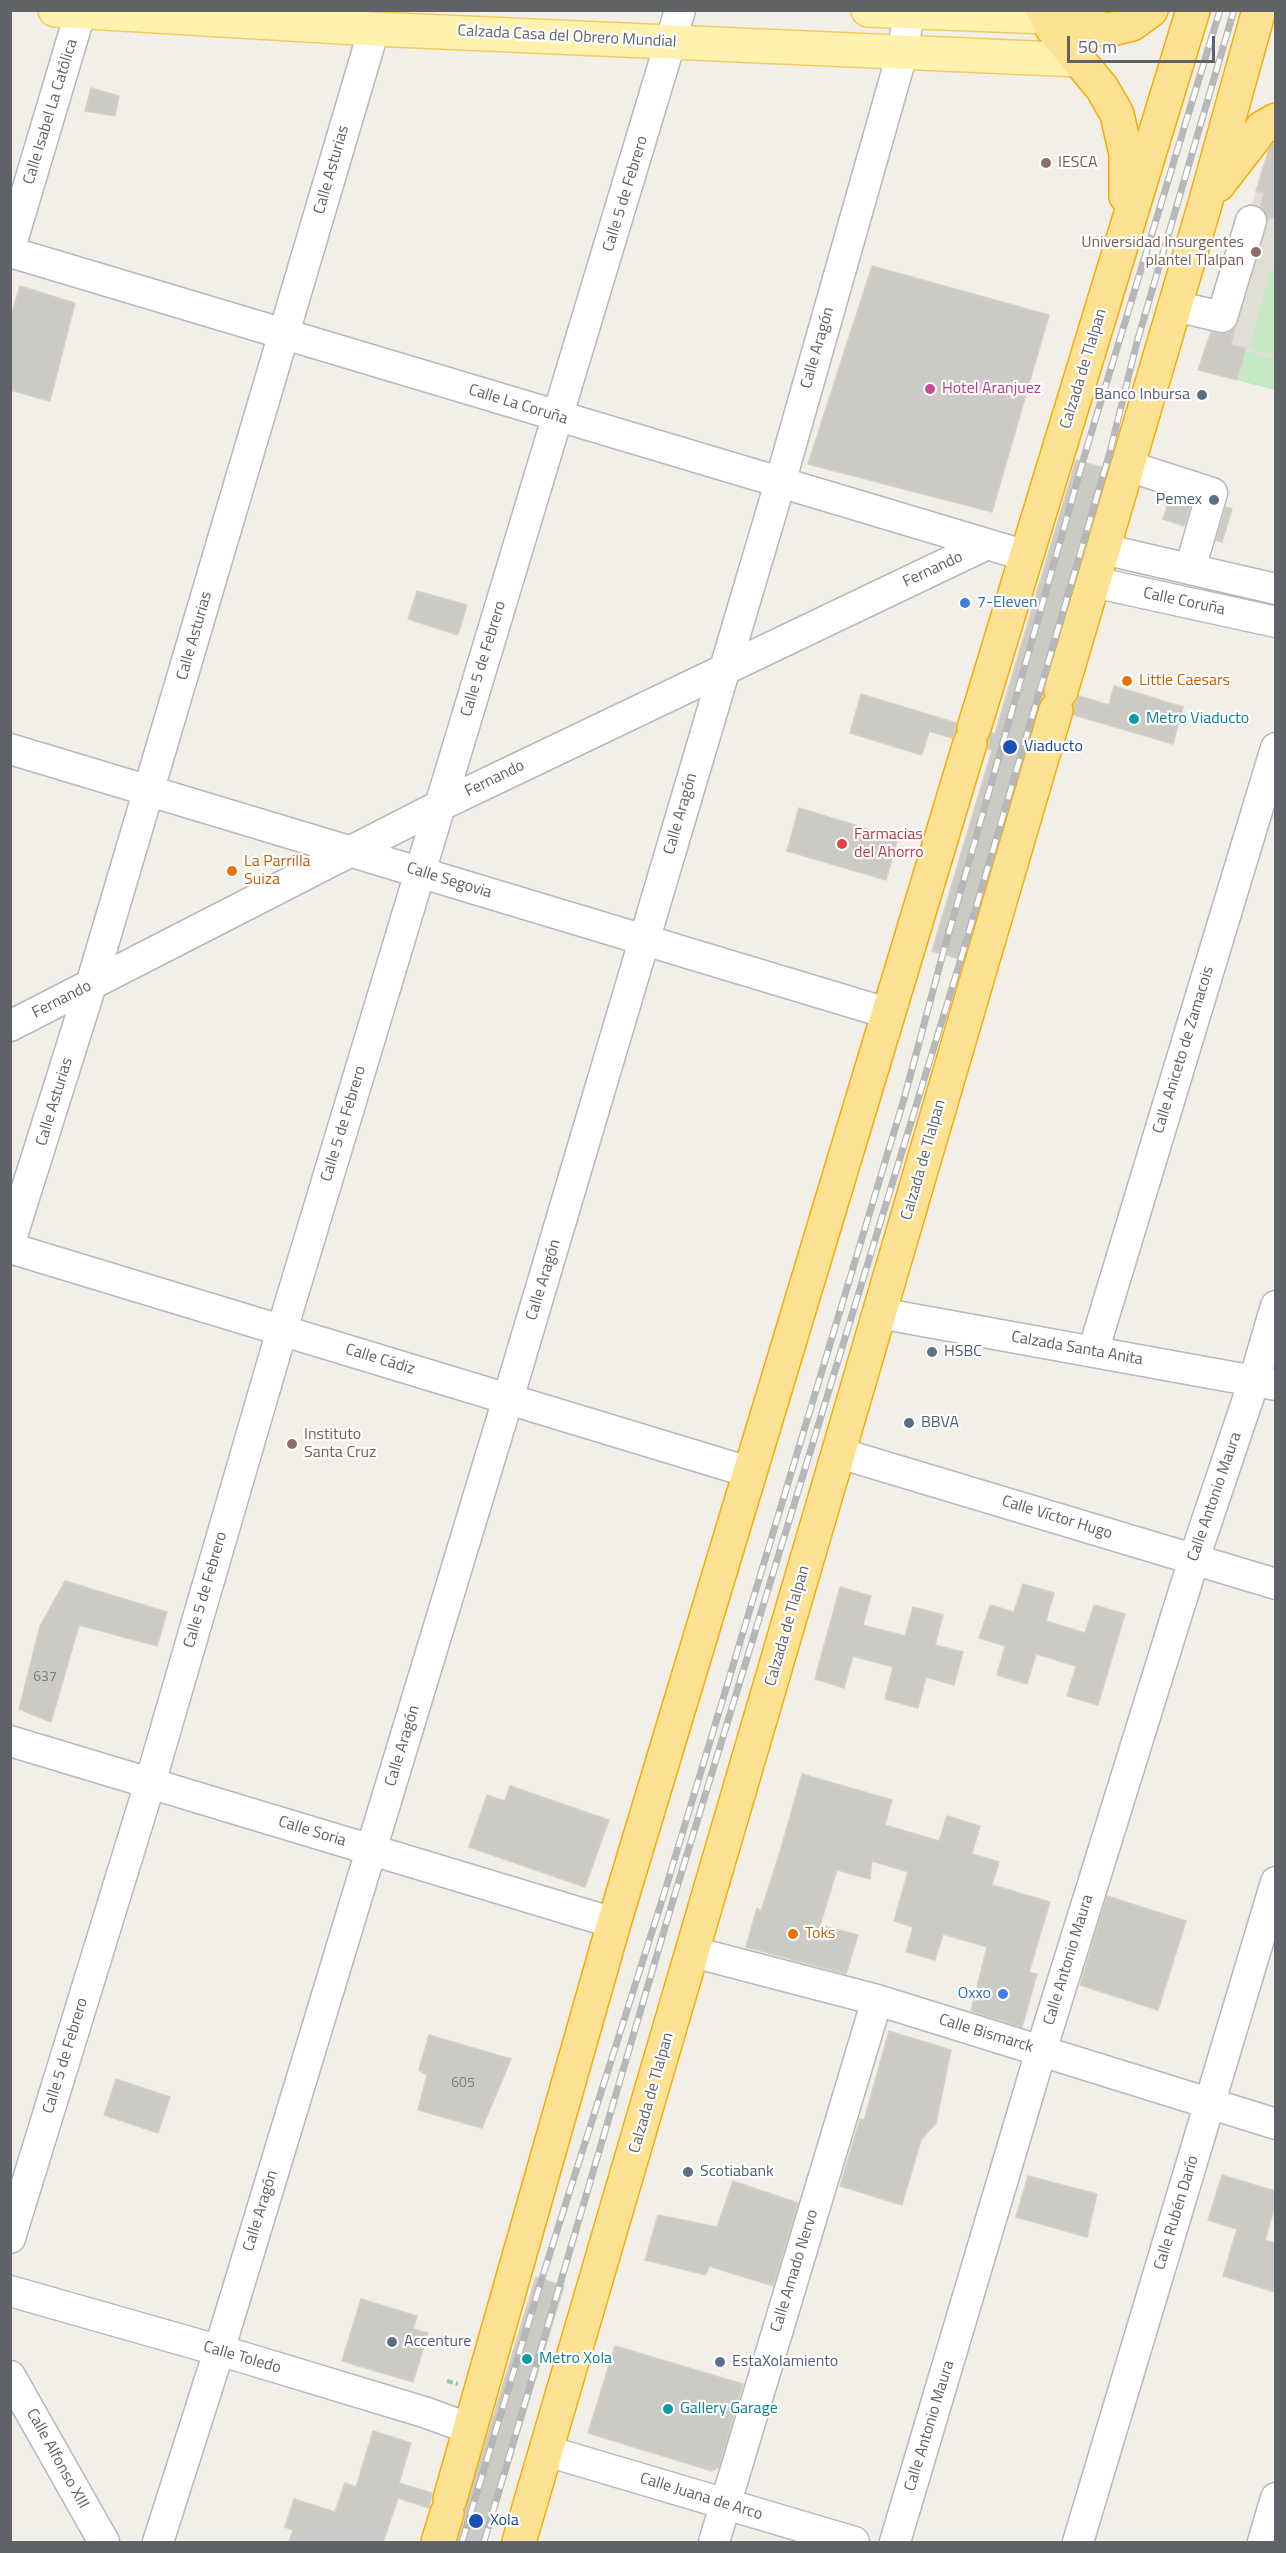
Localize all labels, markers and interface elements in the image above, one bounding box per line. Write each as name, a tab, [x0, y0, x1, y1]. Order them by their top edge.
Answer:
street label: Calzada Casa del Obrero Mundial	[457, 22, 677, 52]
scale bar	[1070, 24, 1218, 62]
text: 50 m	[1078, 33, 1117, 60]
street label: Calle Isabel La Católica	[20, 37, 82, 187]
street label: Calle Asturias	[310, 123, 354, 217]
street label: Calle 5 de Febrero	[599, 134, 653, 254]
place label: IESCA	[1058, 153, 1098, 173]
marker: IESCA	[1039, 156, 1053, 170]
place label: Universidad Insurgentes plantel Tlalpan	[1081, 233, 1244, 271]
marker: Universidad Insurgentes plantel Tlalpan	[1249, 245, 1263, 259]
street label: Calle Aragón	[797, 305, 839, 391]
street label: Calzada de Tlalpan	[1057, 307, 1111, 431]
place label: Hotel Aranjuez	[942, 379, 1041, 399]
street label: Calle La Coruña	[466, 381, 570, 429]
marker: Hotel Aranjuez	[923, 382, 937, 396]
place label: Banco Inbursa	[1094, 385, 1190, 405]
marker: Banco Inbursa	[1195, 388, 1209, 402]
place label: Pemex	[1156, 490, 1202, 510]
marker: Pemex	[1207, 493, 1221, 507]
street label: Fernando	[900, 548, 966, 592]
street label: Calle Coruña	[1141, 584, 1227, 620]
street label: Calle Asturias	[173, 589, 217, 683]
place label: 7-Eleven	[977, 593, 1038, 613]
marker: 7-Eleven	[958, 596, 972, 610]
street label: Calle 5 de Febrero	[457, 599, 511, 719]
place label: Little Caesars	[1139, 671, 1230, 691]
marker: Little Caesars	[1120, 674, 1134, 688]
place label: Metro Viaducto	[1146, 709, 1249, 729]
marker: Metro Viaducto	[1127, 712, 1141, 726]
place label: Viaducto	[1024, 737, 1083, 757]
marker: Viaducto	[1001, 738, 1019, 756]
street label: Fernando	[462, 756, 528, 802]
street label: Calle Aragón	[660, 771, 702, 857]
place label: Farmacias del Ahorro	[854, 825, 924, 863]
marker: Farmacias del Ahorro	[835, 837, 849, 851]
place label: La Parrilla Suiza	[244, 852, 311, 890]
street label: Calle Segovia	[404, 859, 494, 903]
marker: La Parrilla Suiza	[225, 864, 239, 878]
street label: Calle Aniceto de Zamacois	[1149, 964, 1219, 1136]
street label: Fernando	[29, 977, 95, 1023]
street label: Calle Asturias	[32, 1056, 78, 1148]
street label: Calle 5 de Febrero	[317, 1064, 371, 1184]
street label: Calzada de Tlalpan	[898, 1097, 950, 1223]
street label: Calle Aragón	[523, 1237, 565, 1323]
street label: Calzada Santa Anita	[1010, 1328, 1144, 1370]
street label: Calle Cádiz	[343, 1340, 417, 1380]
place label: HSBC	[944, 1342, 982, 1362]
marker: HSBC	[925, 1345, 939, 1359]
place label: BBVA	[921, 1413, 959, 1433]
marker: BBVA	[902, 1416, 916, 1430]
place label: Instituto Santa Cruz	[304, 1425, 376, 1463]
street label: Calle Antonio Maura	[1184, 1430, 1246, 1564]
marker: Instituto Santa Cruz	[285, 1437, 299, 1451]
street label: Calle Víctor Hugo	[999, 1492, 1115, 1544]
street label: Calle 5 de Febrero	[180, 1530, 232, 1650]
street label: Calzada de Tlalpan	[762, 1563, 814, 1689]
house number: 637	[33, 1670, 57, 1686]
street label: Calle Aragón	[382, 1703, 424, 1789]
street label: Calle Soria	[276, 1813, 348, 1851]
street label: Calle Antonio Maura	[1040, 1892, 1098, 2028]
place label: Toks	[805, 1924, 836, 1944]
marker: Toks	[786, 1927, 800, 1941]
place label: Oxxo	[958, 1984, 991, 2004]
marker: Oxxo	[996, 1987, 1010, 2001]
street label: Calle 5 de Febrero	[39, 1996, 93, 2116]
street label: Calle Bismarck	[936, 2011, 1036, 2057]
street label: Calzada de Tlalpan	[626, 2030, 678, 2156]
house number: 605	[451, 2076, 475, 2092]
street label: Calle Rubén Darío	[1151, 2154, 1203, 2272]
place label: Scotiabank	[700, 2162, 774, 2182]
marker: Scotiabank	[681, 2165, 695, 2179]
street label: Calle Aragón	[240, 2168, 282, 2254]
street label: Calle Amado Nervo	[767, 2207, 823, 2335]
place label: Accenture	[404, 2332, 471, 2352]
marker: Accenture	[385, 2335, 399, 2349]
street label: Calle Toledo	[201, 2338, 283, 2378]
place label: Metro Xola	[539, 2349, 612, 2369]
marker: Metro Xola	[520, 2352, 534, 2366]
place label: EstaXolamiento	[732, 2352, 838, 2372]
marker: EstaXolamiento	[713, 2355, 727, 2369]
street label: Calle Antonio Maura	[901, 2358, 959, 2494]
place label: Gallery Garage	[680, 2399, 778, 2419]
marker: Gallery Garage	[661, 2402, 675, 2416]
street label: Calle Alfonso XIII	[22, 2406, 92, 2512]
street label: Calle Juana de Arco	[637, 2469, 765, 2525]
place label: Xola	[490, 2511, 519, 2531]
marker: Xola	[467, 2512, 485, 2530]

